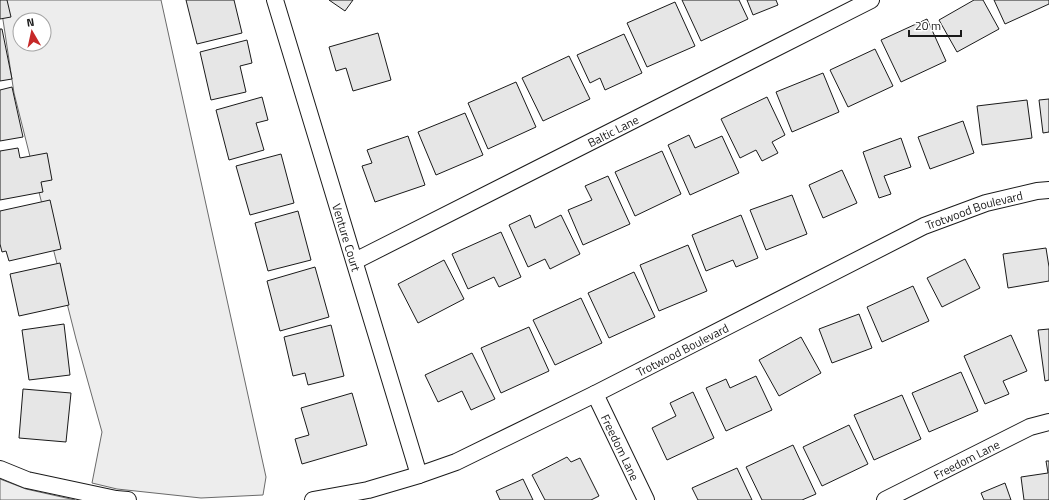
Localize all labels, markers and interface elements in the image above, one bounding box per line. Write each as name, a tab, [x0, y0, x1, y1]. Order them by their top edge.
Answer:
north arrow	[12, 12, 52, 52]
scale bar	[909, 12, 961, 38]
text: N	[25, 14, 35, 31]
text: 20 m	[915, 16, 941, 35]
street label: Baltic Lane	[584, 110, 642, 151]
street label: Trotwood Boulevard	[922, 185, 1024, 234]
street label: Venture Court	[328, 201, 366, 274]
street label: Trotwood Boulevard	[633, 318, 732, 381]
street label: Freedom Lane	[596, 411, 645, 484]
street label: Freedom Lane	[930, 434, 1003, 484]

